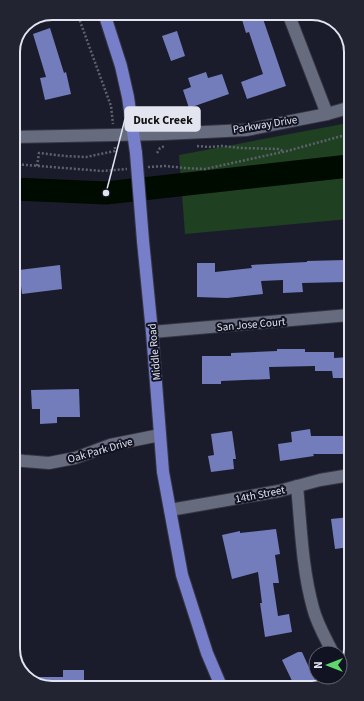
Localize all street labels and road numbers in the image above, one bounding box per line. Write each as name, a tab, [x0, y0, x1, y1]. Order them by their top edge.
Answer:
street label: Parkway Drive	[232, 112, 299, 137]
street label: San Jose Court	[216, 314, 286, 335]
street label: Middle Road	[145, 323, 164, 381]
street label: Oak Park Drive	[66, 434, 135, 467]
street label: 14th Street	[234, 482, 287, 507]

